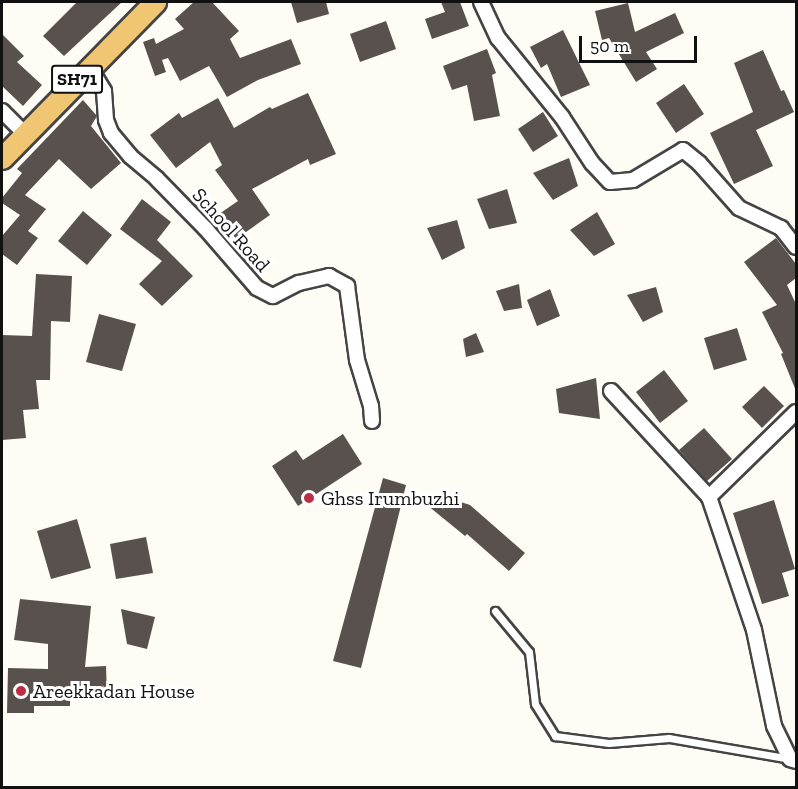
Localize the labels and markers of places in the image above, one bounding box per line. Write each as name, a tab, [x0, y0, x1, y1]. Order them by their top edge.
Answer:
place label: Ghss Irumbuzhi	[321, 486, 459, 510]
marker: Ghss Irumbuzhi	[302, 491, 316, 505]
place label: Areekkadan House	[33, 679, 195, 703]
marker: Areekkadan House	[14, 684, 28, 698]

